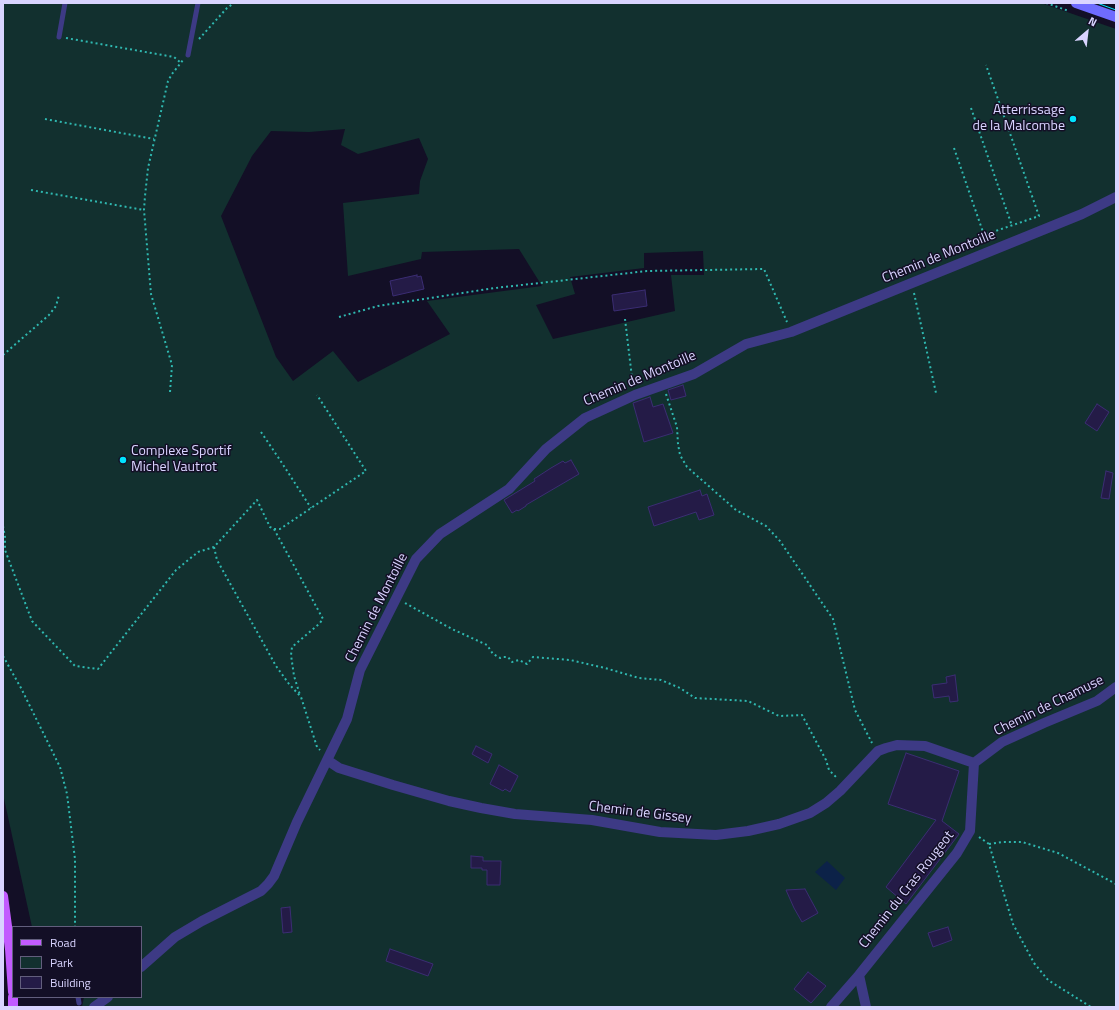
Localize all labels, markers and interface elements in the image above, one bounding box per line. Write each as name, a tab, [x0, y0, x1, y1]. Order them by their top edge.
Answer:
north arrow	[1067, 12, 1107, 52]
text: N	[1086, 13, 1100, 30]
place label: Atterrissage de la Malcombe	[973, 103, 1065, 136]
marker: Atterrissage de la Malcombe	[1068, 114, 1078, 124]
street label: Chemin de Montoille	[880, 227, 998, 287]
street label: Chemin de Montoille	[581, 348, 699, 410]
place label: Complexe Sportif Michel Vautrot	[131, 444, 231, 476]
marker: Complexe Sportif Michel Vautrot	[118, 455, 128, 465]
street label: Chemin de Montoille	[342, 550, 412, 666]
street label: Chemin de Chamuse	[991, 672, 1107, 740]
street label: Chemin de Gissey	[588, 798, 692, 828]
street label: Chemin du Cras Rougeot	[856, 828, 958, 952]
legend	[12, 926, 142, 998]
text: Road	[50, 933, 76, 952]
text: Park	[50, 953, 73, 972]
text: Building	[50, 973, 91, 992]

